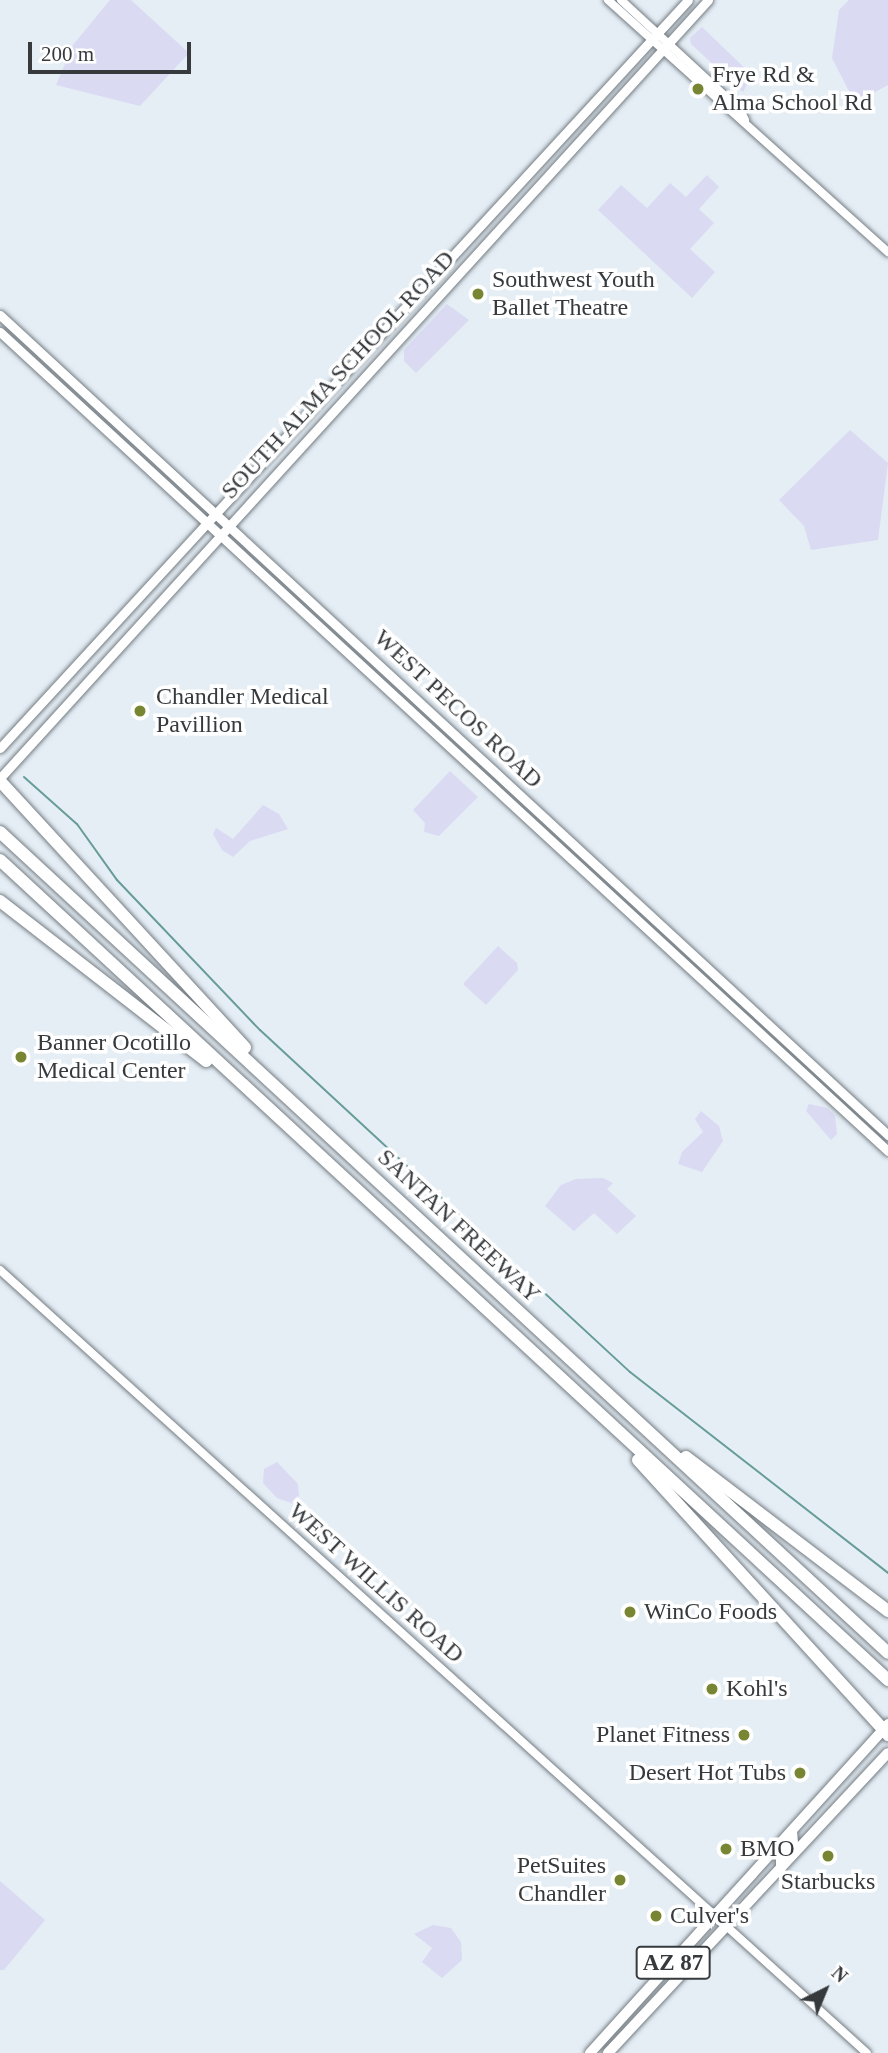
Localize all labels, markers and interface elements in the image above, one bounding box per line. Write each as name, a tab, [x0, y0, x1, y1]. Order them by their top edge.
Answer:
scale bar	[32, 28, 194, 72]
text: 200 m	[41, 42, 94, 66]
place label: Frye Rd & Alma School Rd	[712, 61, 872, 117]
marker: Frye Rd & Alma School Rd	[690, 81, 706, 97]
street label: SOUTH ALMA SCHOOL ROAD	[214, 244, 462, 506]
place label: Southwest Youth Ballet Theatre	[492, 266, 656, 322]
marker: Southwest Youth Ballet Theatre	[470, 286, 486, 302]
street label: WEST PECOS ROAD	[368, 623, 548, 795]
place label: Chandler Medical Pavillion	[156, 683, 329, 739]
marker: Chandler Medical Pavillion	[130, 701, 150, 721]
place label: Banner Ocotillo Medical Center	[37, 1029, 191, 1085]
marker: Banner Ocotillo Medical Center	[11, 1047, 31, 1067]
street label: SANTAN FREEWAY	[371, 1143, 547, 1309]
street label: WEST WILLIS ROAD	[282, 1496, 470, 1670]
place label: WinCo Foods	[644, 1598, 777, 1626]
marker: WinCo Foods	[622, 1604, 638, 1620]
place label: Kohl's	[726, 1675, 788, 1703]
marker: Kohl's	[704, 1681, 720, 1697]
place label: Planet Fitness	[596, 1721, 730, 1749]
marker: Planet Fitness	[736, 1727, 752, 1743]
place label: Desert Hot Tubs	[628, 1759, 786, 1787]
marker: Desert Hot Tubs	[792, 1765, 808, 1781]
place label: BMO	[740, 1835, 795, 1863]
marker: BMO	[718, 1841, 734, 1857]
marker: Starbucks	[820, 1848, 836, 1864]
place label: PetSuites Chandler	[517, 1852, 606, 1908]
place label: Starbucks	[781, 1868, 875, 1896]
marker: PetSuites Chandler	[612, 1872, 628, 1888]
place label: Culver's	[670, 1902, 749, 1930]
marker: Culver's	[648, 1908, 664, 1924]
road number: AZ 87	[634, 1944, 712, 1982]
north arrow	[790, 1955, 860, 2025]
text: N	[827, 1962, 852, 1987]

